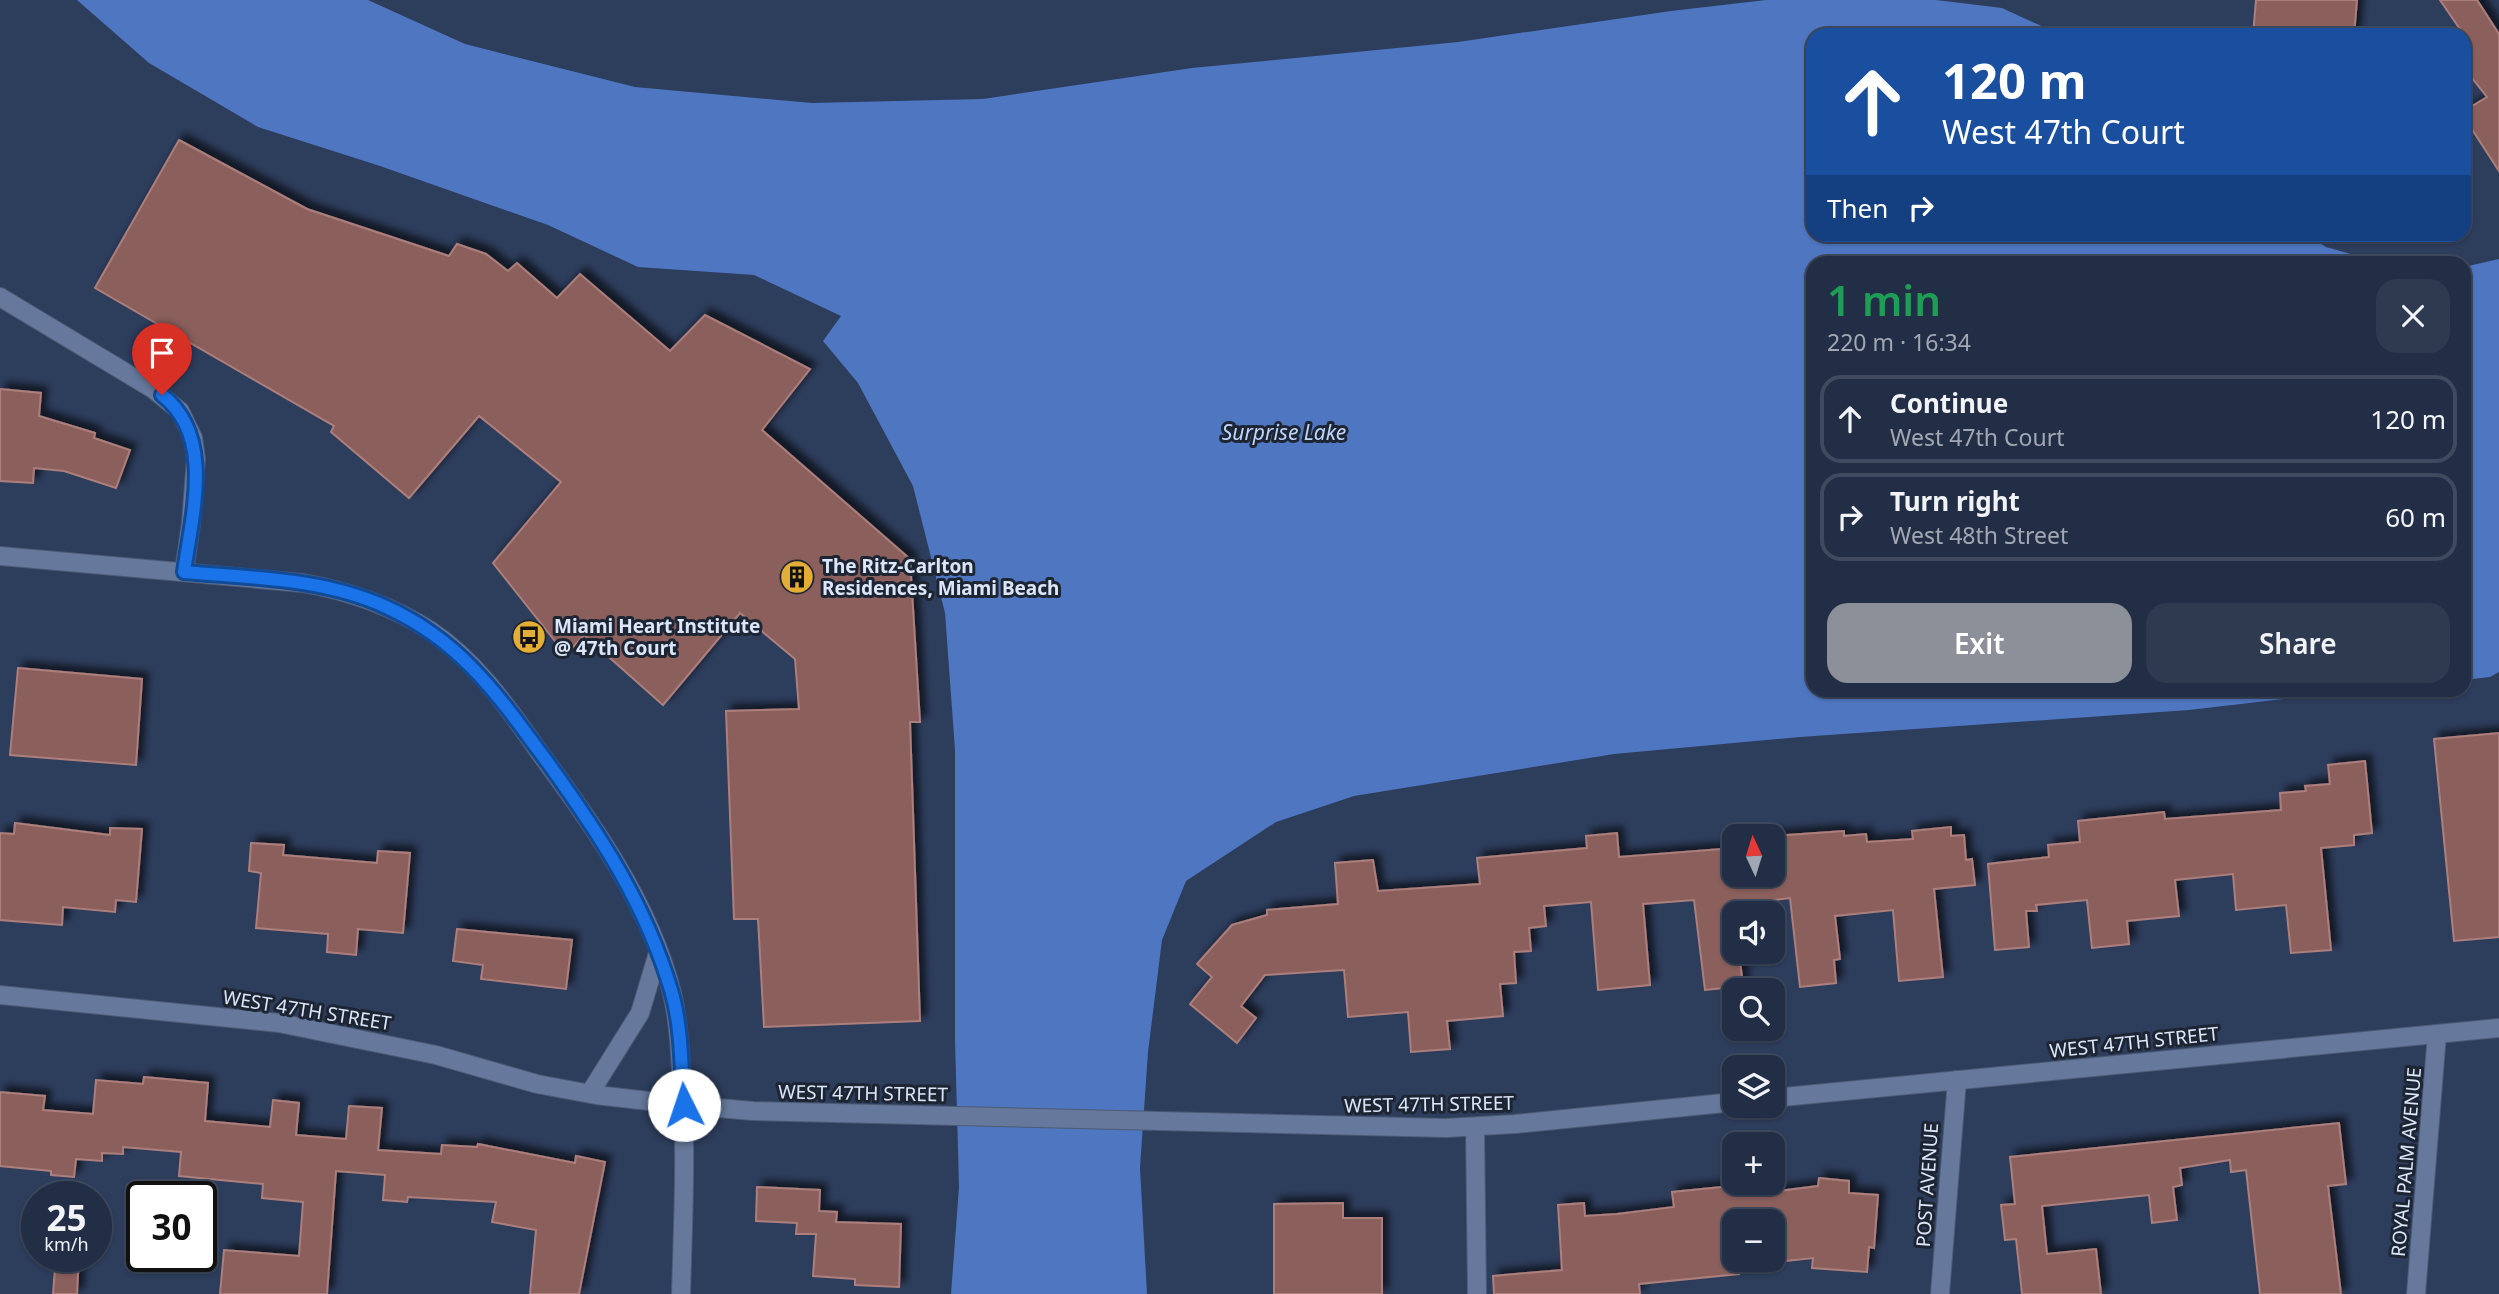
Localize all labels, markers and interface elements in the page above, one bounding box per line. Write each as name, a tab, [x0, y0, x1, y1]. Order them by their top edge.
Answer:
text: 120 m	[1942, 47, 2087, 113]
icon: ahead	[1827, 56, 1918, 147]
text: West 47th Court	[1942, 110, 2185, 153]
icon: right	[1902, 189, 1940, 227]
text: Then	[1827, 190, 1888, 226]
text: 1 min	[1827, 271, 1941, 328]
button: close	[2376, 279, 2450, 353]
pin	[132, 323, 192, 395]
text: 220 m · 16:34	[1827, 326, 1971, 358]
icon: arrive	[143, 334, 181, 372]
text: Continue	[1890, 385, 2008, 421]
icon: ahead	[1831, 400, 1869, 438]
text: 120 m	[2370, 401, 2446, 437]
water label: Surprise Lake	[1222, 418, 1346, 446]
text: West 47th Court	[1890, 421, 2064, 453]
text: Turn right	[1890, 483, 2020, 519]
icon: right	[1831, 498, 1869, 536]
text: 60 m	[2385, 499, 2446, 535]
text: West 48th Street	[1890, 519, 2068, 551]
place label: The Ritz-Carlton Residences, Miami Beach	[822, 553, 1059, 601]
building icon: The Ritz-Carlton Residences, Miami Beach	[778, 558, 816, 596]
button: Exit	[1827, 603, 2132, 683]
button: Share	[2146, 603, 2450, 683]
place label: Miami Heart Institute @ 47th Court	[554, 613, 760, 661]
bus stop icon: Miami Heart Institute @ 47th Court	[510, 618, 548, 656]
north arrow	[1722, 824, 1785, 887]
map controls	[1722, 824, 1785, 1272]
button: sound	[1722, 901, 1785, 964]
button: search	[1722, 978, 1785, 1041]
street label: WEST 47TH STREET	[221, 984, 393, 1036]
street label: WEST 47TH STREET	[2048, 1020, 2220, 1064]
button: layers	[1722, 1055, 1785, 1118]
street label: ROYAL PALM AVENUE	[2385, 1066, 2427, 1258]
position arrow	[647, 1068, 721, 1142]
street label: WEST 47TH STREET	[778, 1079, 949, 1107]
street label: WEST 47TH STREET	[1344, 1090, 1515, 1118]
street label: POST AVENUE	[1910, 1122, 1944, 1248]
button: +	[1722, 1132, 1785, 1195]
speed limit sign: 30	[126, 1181, 217, 1272]
text: 25	[46, 1194, 87, 1241]
button: −	[1722, 1209, 1785, 1272]
text: km/h	[44, 1232, 89, 1256]

